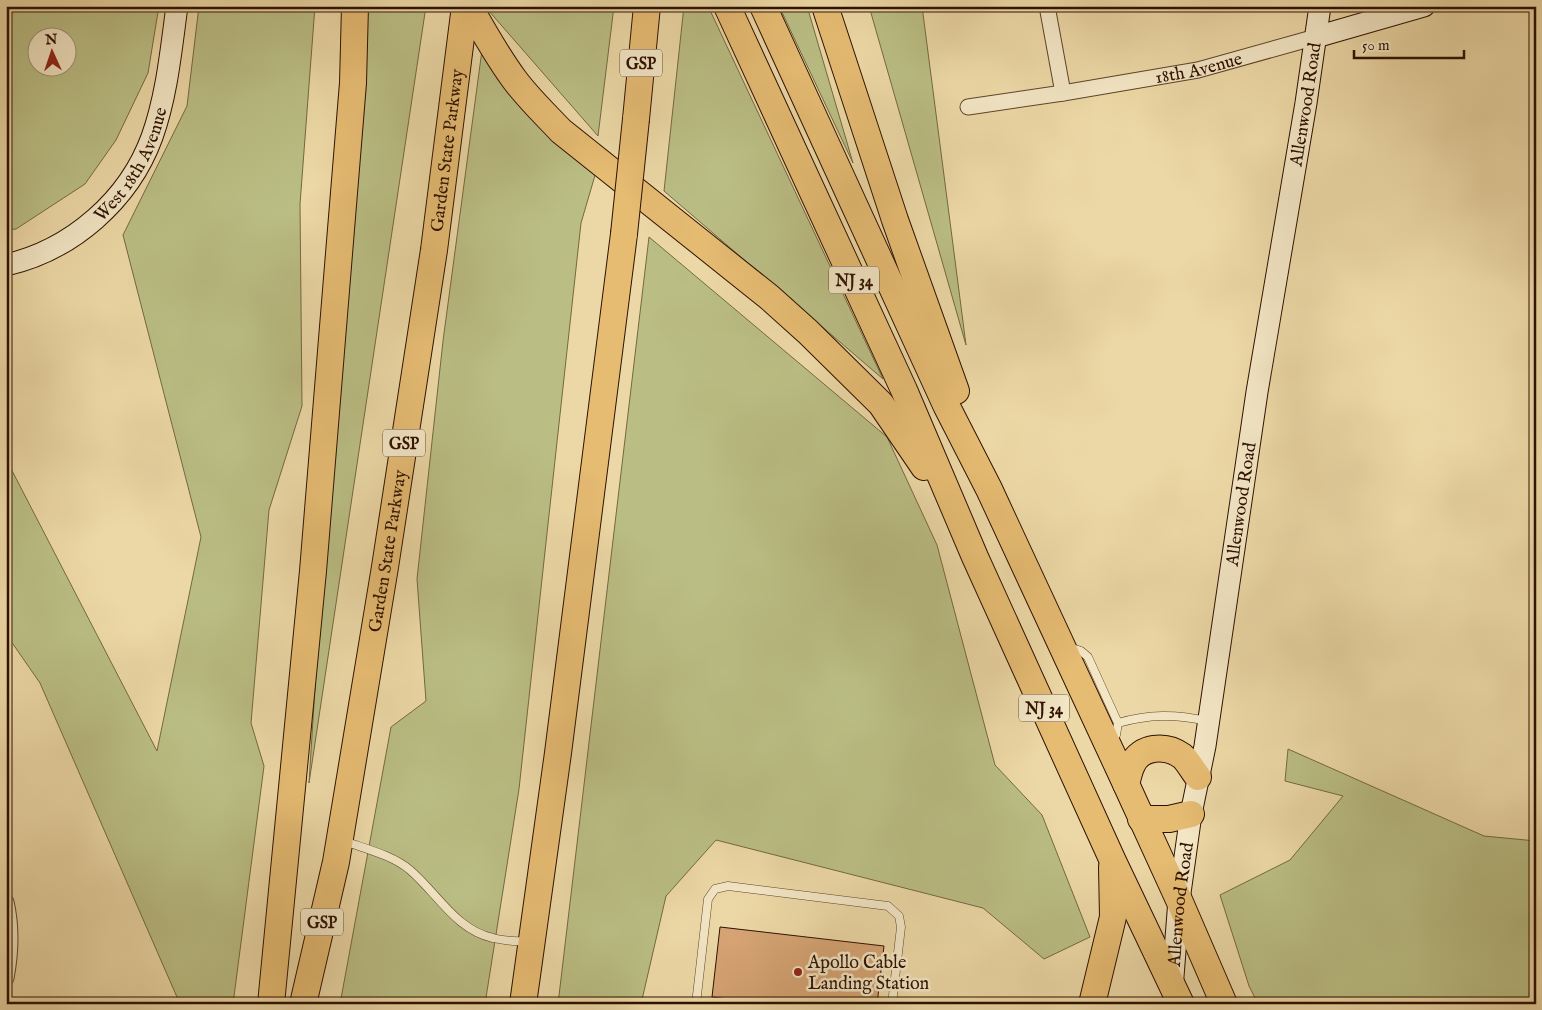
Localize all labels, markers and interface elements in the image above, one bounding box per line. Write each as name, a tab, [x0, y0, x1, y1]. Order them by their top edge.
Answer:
north arrow	[28, 28, 78, 78]
scale bar	[1354, 28, 1464, 60]
text: N	[44, 31, 58, 49]
text: 50 m	[1362, 36, 1390, 55]
street label: Allenwood Road	[1285, 41, 1328, 169]
street label: 18th Avenue	[1154, 48, 1245, 90]
road number: GSP	[620, 49, 662, 76]
street label: Garden State Parkway	[426, 68, 470, 233]
street label: West 18th Avenue	[90, 105, 173, 227]
road number: NJ 34	[829, 266, 879, 294]
road number: GSP	[383, 429, 425, 456]
street label: Allenwood Road	[1221, 440, 1263, 569]
street label: Garden State Parkway	[364, 468, 413, 634]
road number: NJ 34	[1019, 694, 1069, 721]
street label: Allenwood Road	[1164, 841, 1200, 969]
road number: GSP	[301, 909, 343, 936]
place label: Apollo Cable Landing Station	[807, 952, 930, 996]
marker: Apollo Cable Landing Station	[792, 966, 804, 978]

